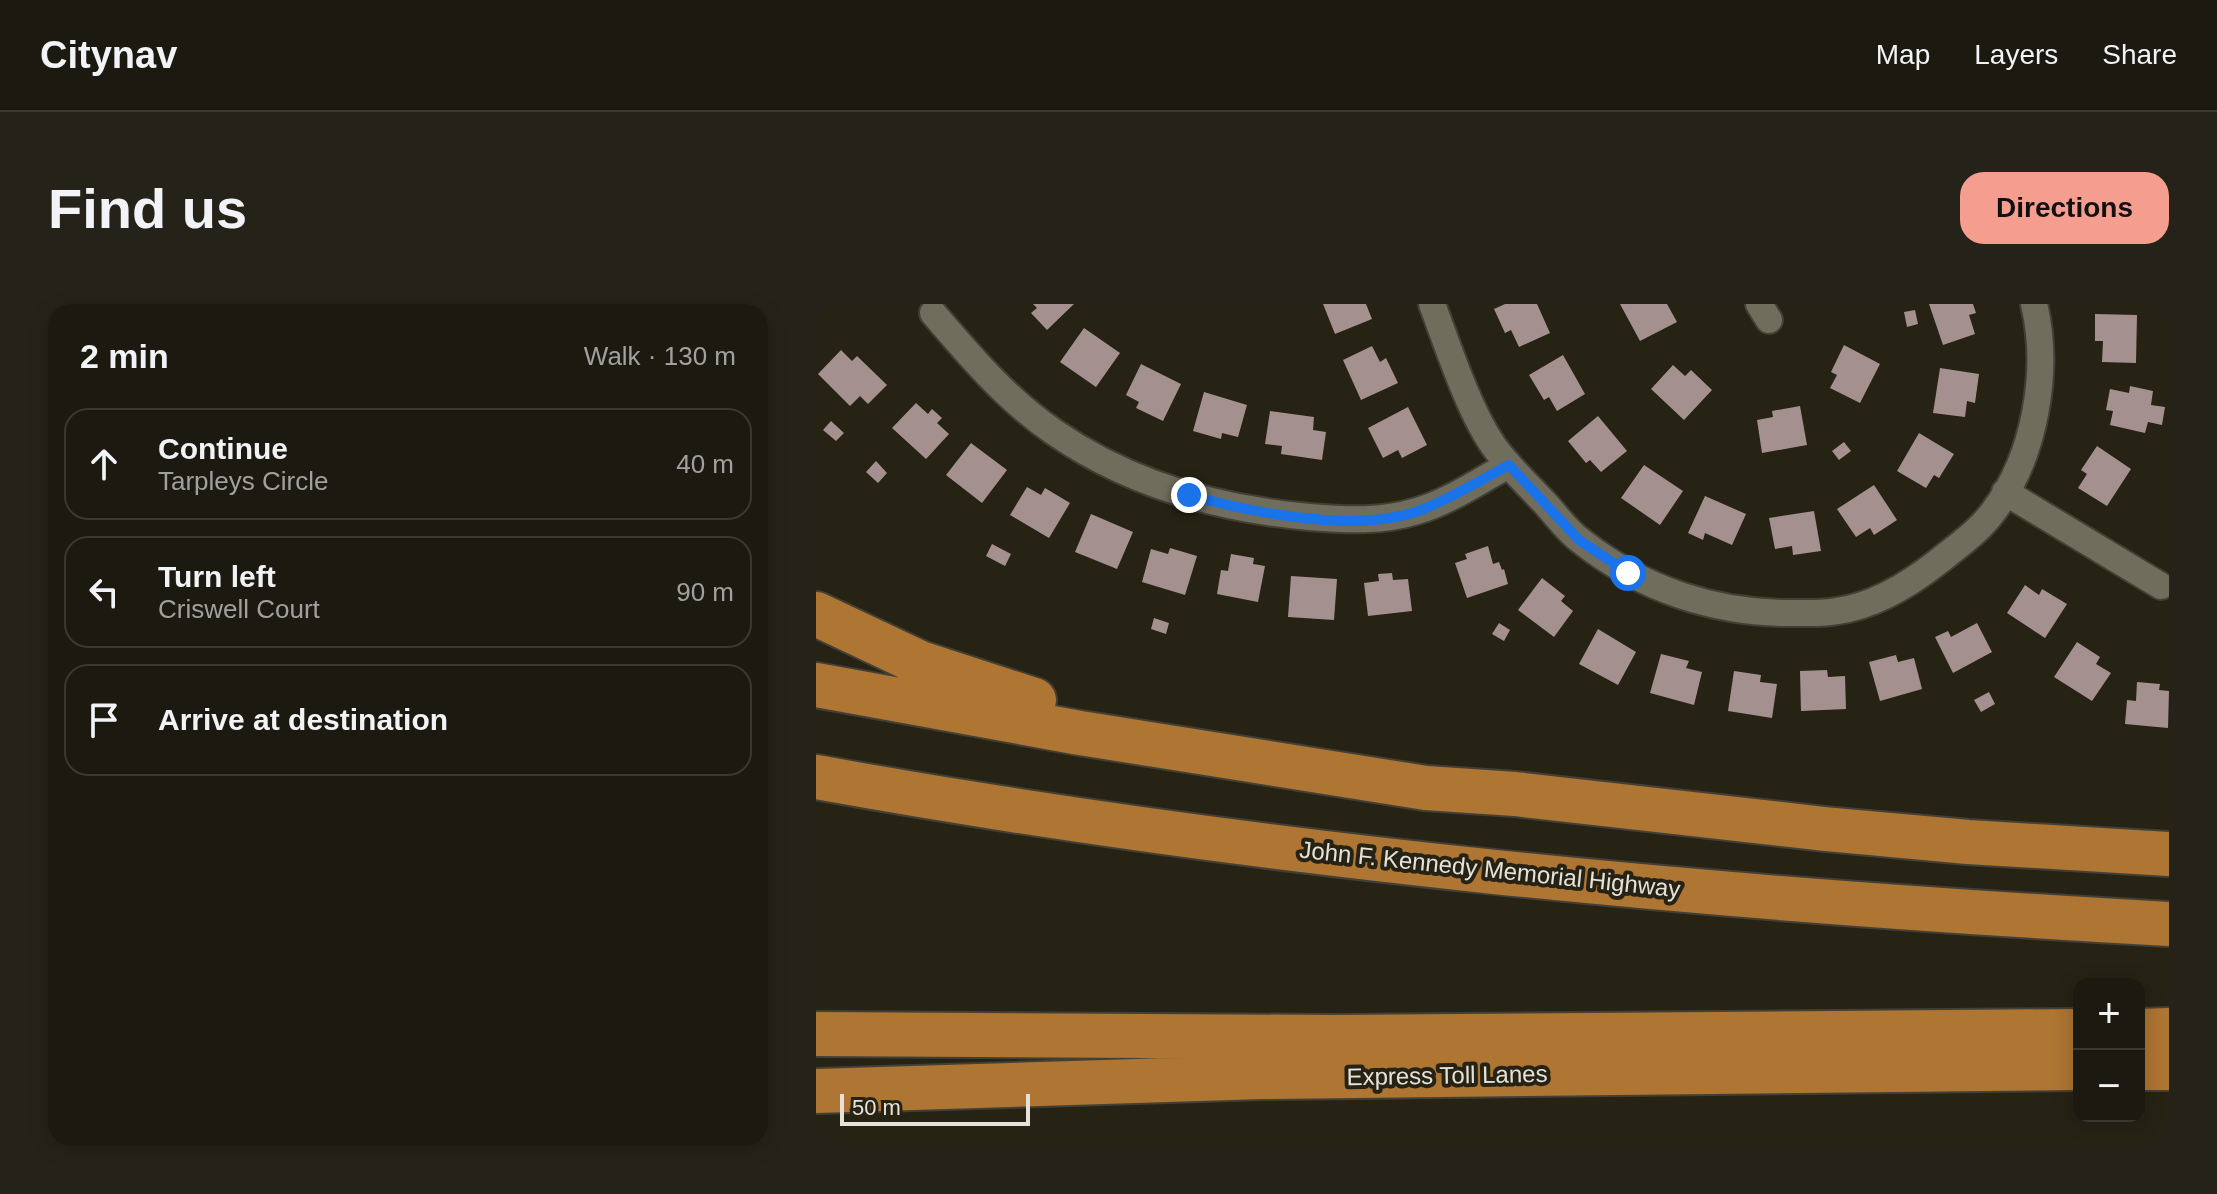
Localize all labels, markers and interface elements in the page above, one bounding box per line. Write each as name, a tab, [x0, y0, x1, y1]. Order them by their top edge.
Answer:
text: Citynav	[40, 34, 177, 76]
text: Map	[1876, 39, 1930, 70]
text: Layers	[1974, 39, 2058, 70]
text: Share	[2102, 39, 2177, 70]
button: Directions	[1960, 172, 2169, 244]
text: Find us	[48, 177, 247, 240]
text: 2 min	[80, 337, 169, 375]
text: Walk · 130 m	[584, 341, 736, 371]
text: Continue	[158, 432, 288, 465]
icon: ahead	[82, 442, 126, 486]
text: 40 m	[676, 449, 734, 479]
text: Tarpleys Circle	[158, 466, 329, 496]
route end	[1171, 477, 1207, 513]
route start	[1610, 555, 1646, 591]
text: Turn left	[158, 560, 276, 593]
icon: left	[82, 570, 126, 614]
text: 90 m	[676, 577, 734, 607]
text: Criswell Court	[158, 594, 320, 624]
icon: arrive	[82, 698, 126, 742]
text: Arrive at destination	[158, 703, 448, 736]
street label: John F. Kennedy Memorial Highway	[1298, 836, 1682, 902]
map controls	[2073, 978, 2145, 1122]
button: +	[2073, 978, 2145, 1050]
button: −	[2073, 1050, 2145, 1122]
street label: Express Toll Lanes	[1346, 1060, 1548, 1090]
scale bar	[840, 1090, 1030, 1126]
text: 50 m	[852, 1095, 901, 1120]

